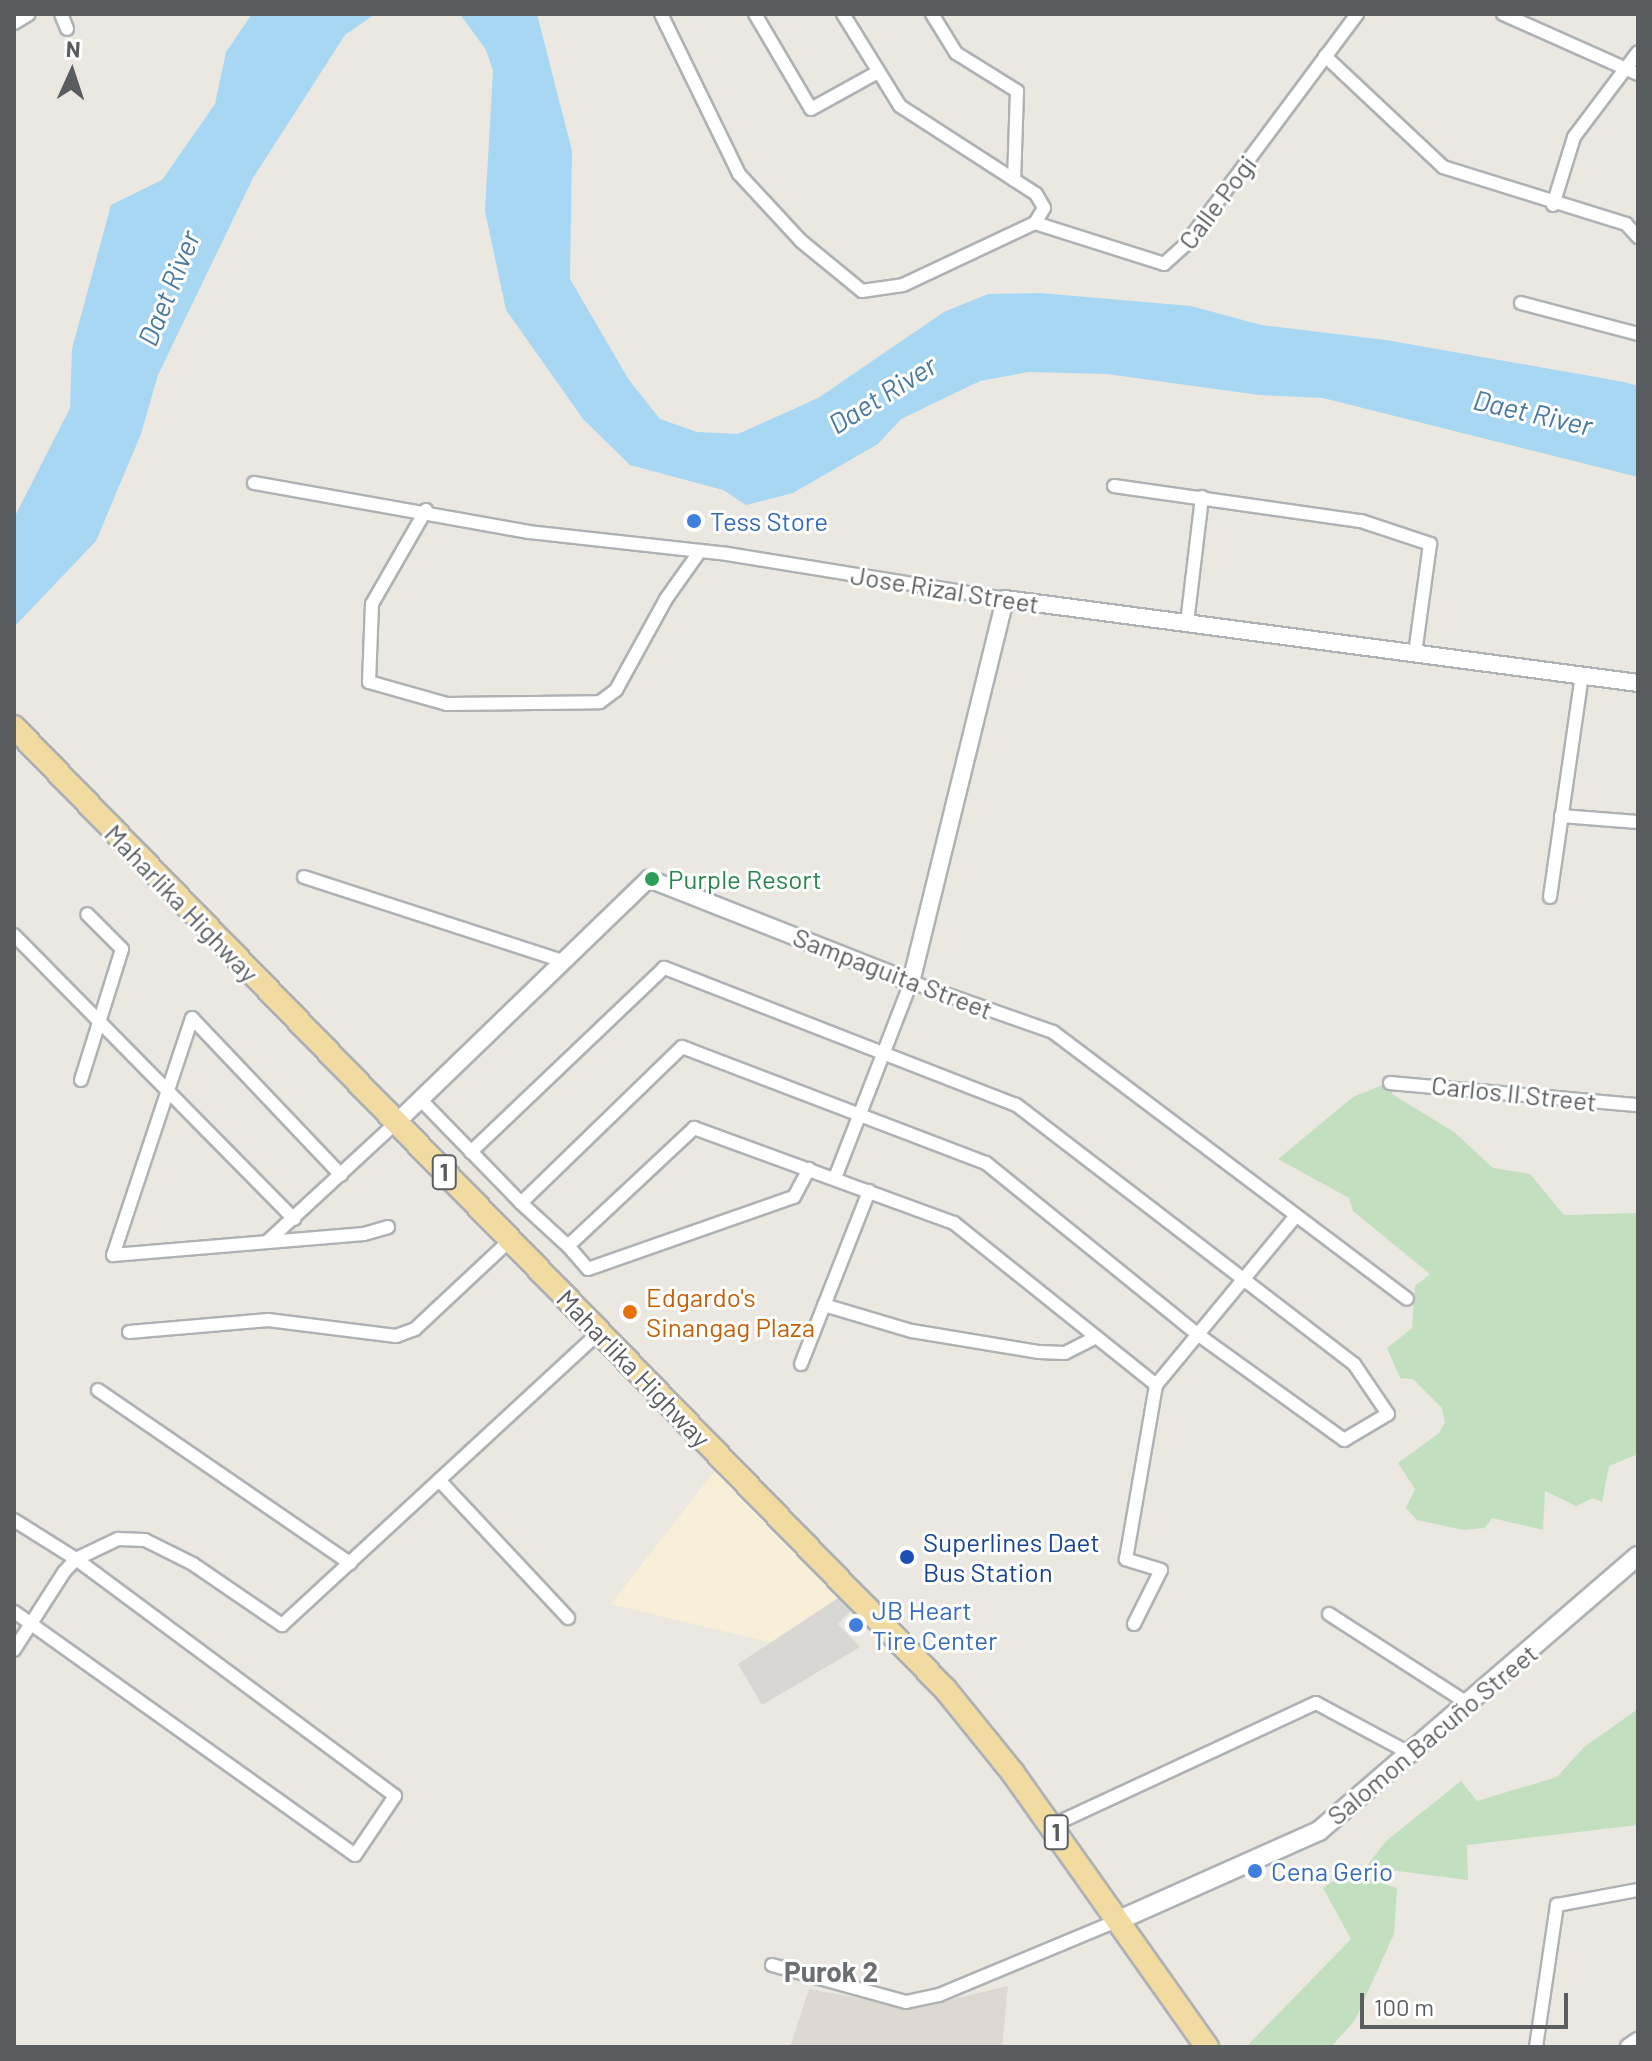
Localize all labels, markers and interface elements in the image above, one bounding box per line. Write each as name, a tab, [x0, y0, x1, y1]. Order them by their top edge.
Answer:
north arrow	[32, 32, 112, 112]
text: N	[65, 35, 81, 61]
street label: Calle Pogi	[1172, 149, 1262, 255]
water label: Daet River	[130, 226, 206, 350]
water label: Daet River	[822, 348, 942, 440]
water label: Daet River	[1470, 382, 1596, 442]
place label: Tess Store	[710, 505, 828, 537]
marker: Tess Store	[685, 512, 703, 530]
street label: Jose Rizal Street	[849, 559, 1041, 619]
street label: Maharlika Highway	[99, 818, 265, 988]
place label: Purple Resort	[668, 863, 822, 895]
marker: Purple Resort	[643, 870, 661, 888]
street label: Sampaguita Street	[789, 921, 997, 1025]
street label: Carlos II Street	[1430, 1069, 1598, 1117]
road number: 1	[430, 1152, 458, 1192]
place label: Edgardo's Sinangag Plaza	[646, 1281, 815, 1342]
street label: Maharlika Highway	[551, 1283, 717, 1453]
marker: Edgardo's Sinangag Plaza	[621, 1303, 639, 1321]
place label: Superlines Daet Bus Station	[923, 1526, 1100, 1588]
marker: Superlines Daet Bus Station	[898, 1548, 916, 1566]
place label: JB Heart Tire Center	[872, 1594, 997, 1656]
marker: JB Heart Tire Center	[847, 1616, 865, 1634]
street label: Salomon Bacuño Street	[1321, 1637, 1543, 1831]
road number: 1	[1042, 1812, 1070, 1852]
place label: Cena Gerio	[1271, 1855, 1393, 1887]
marker: Cena Gerio	[1246, 1862, 1264, 1880]
district label: Purok 2	[784, 1954, 878, 1988]
scale bar	[1364, 1977, 1572, 2027]
text: 100 m	[1374, 1992, 1434, 2021]

